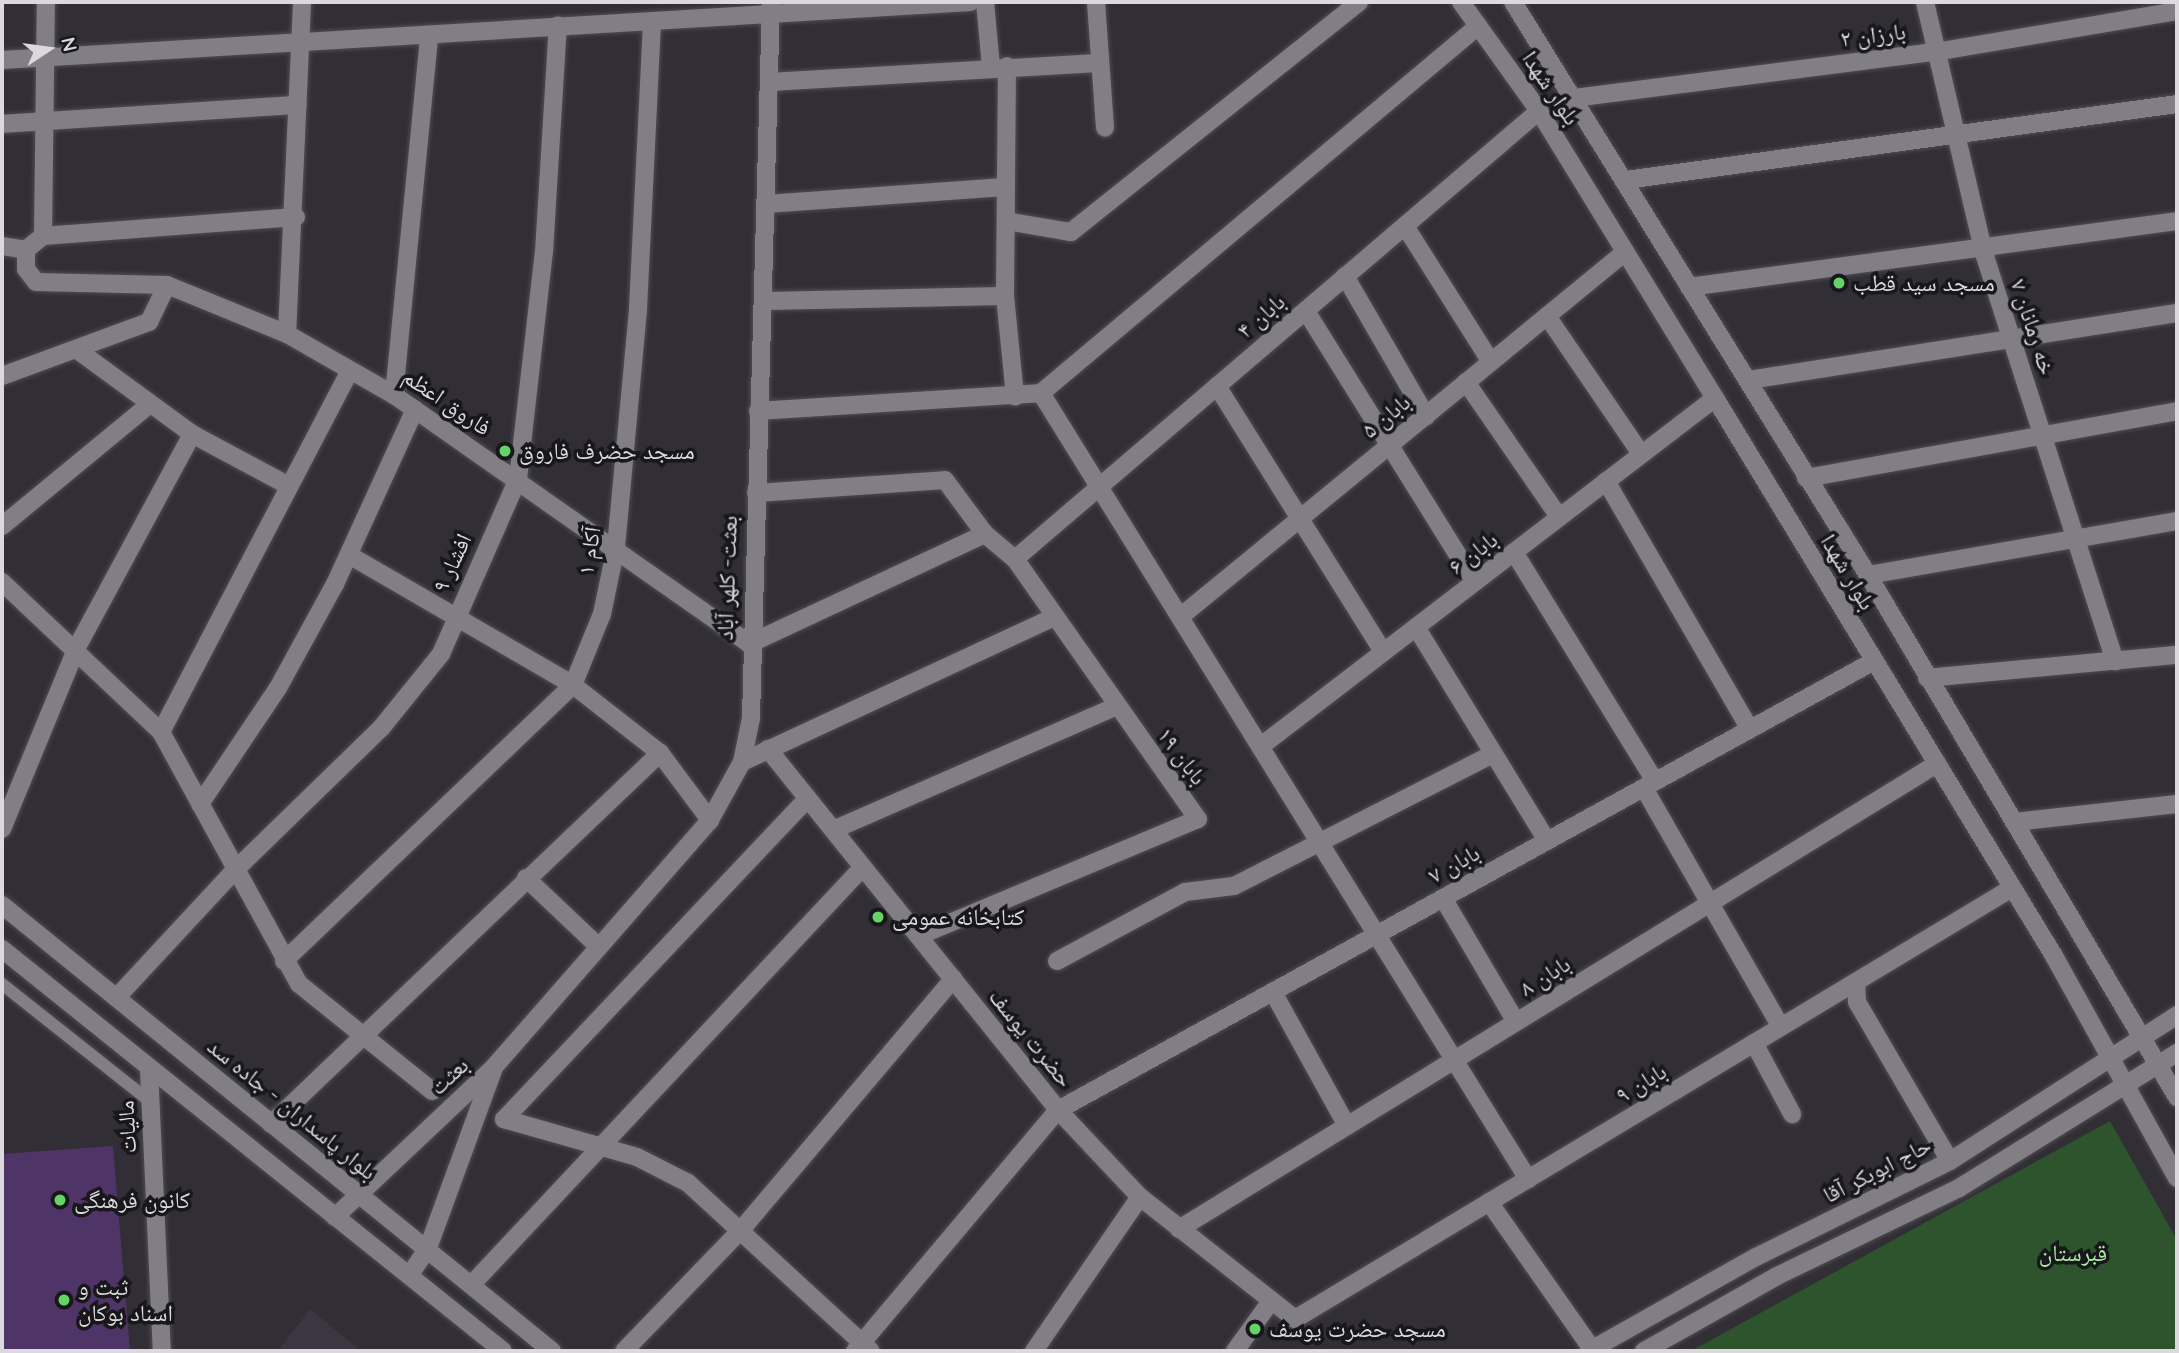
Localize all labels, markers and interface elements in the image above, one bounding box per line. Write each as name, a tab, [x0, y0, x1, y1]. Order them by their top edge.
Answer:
north arrow	[14, 14, 84, 84]
street label: بارزان ۲	[1839, 17, 1907, 53]
text: N	[56, 35, 83, 54]
street label: بلوار شهدا	[1516, 46, 1586, 130]
place label: مسجد سید قطب	[1853, 269, 1995, 297]
marker: مسجد سید قطب	[1831, 275, 1847, 291]
street label: خه رمانان ۷	[2005, 276, 2061, 378]
street label: بابان ۴	[1231, 288, 1291, 344]
street label: فاروق اعظم	[398, 363, 496, 441]
street label: بابان ۵	[1356, 388, 1416, 444]
place label: مسجد حضرف فاروق	[519, 437, 695, 465]
marker: مسجد حضرف فاروق	[497, 443, 513, 459]
street label: بعثت- کلهر آباد	[711, 515, 743, 641]
street label: آکام ۱	[572, 525, 606, 577]
street label: بابان ۶	[1443, 526, 1503, 580]
street label: افشار ۹	[426, 529, 478, 597]
street label: بلوار شهدا	[1815, 529, 1881, 615]
street label: بابان ۱۹	[1152, 722, 1212, 790]
street label: بابان ۷	[1424, 839, 1484, 889]
place label: کتابخانه عمومی	[892, 903, 1024, 931]
marker: کتابخانه عمومی	[870, 909, 886, 925]
street label: بابان ۸	[1515, 950, 1575, 1002]
street label: حضرت یوسف	[983, 983, 1079, 1093]
street label: بلوار پاسداران - جاده سد	[202, 1032, 382, 1186]
street label: بعثت	[424, 1051, 474, 1101]
street label: بابان ۹	[1611, 1057, 1671, 1109]
street label: مالیات	[112, 1100, 142, 1154]
street label: حاج ابوبکر آقا	[1818, 1131, 1936, 1209]
place label: کانون فرهنگی	[74, 1186, 190, 1214]
marker: کانون فرهنگی	[52, 1192, 68, 1208]
park label: قبرستان	[2039, 1239, 2107, 1267]
place label: ثبت و اسناد بوکان	[78, 1273, 173, 1327]
marker: ثبت و اسناد بوکان	[56, 1292, 72, 1308]
place label: مسجد حضرت یوسف	[1269, 1315, 1446, 1343]
marker: مسجد حضرت یوسف	[1247, 1321, 1263, 1337]

